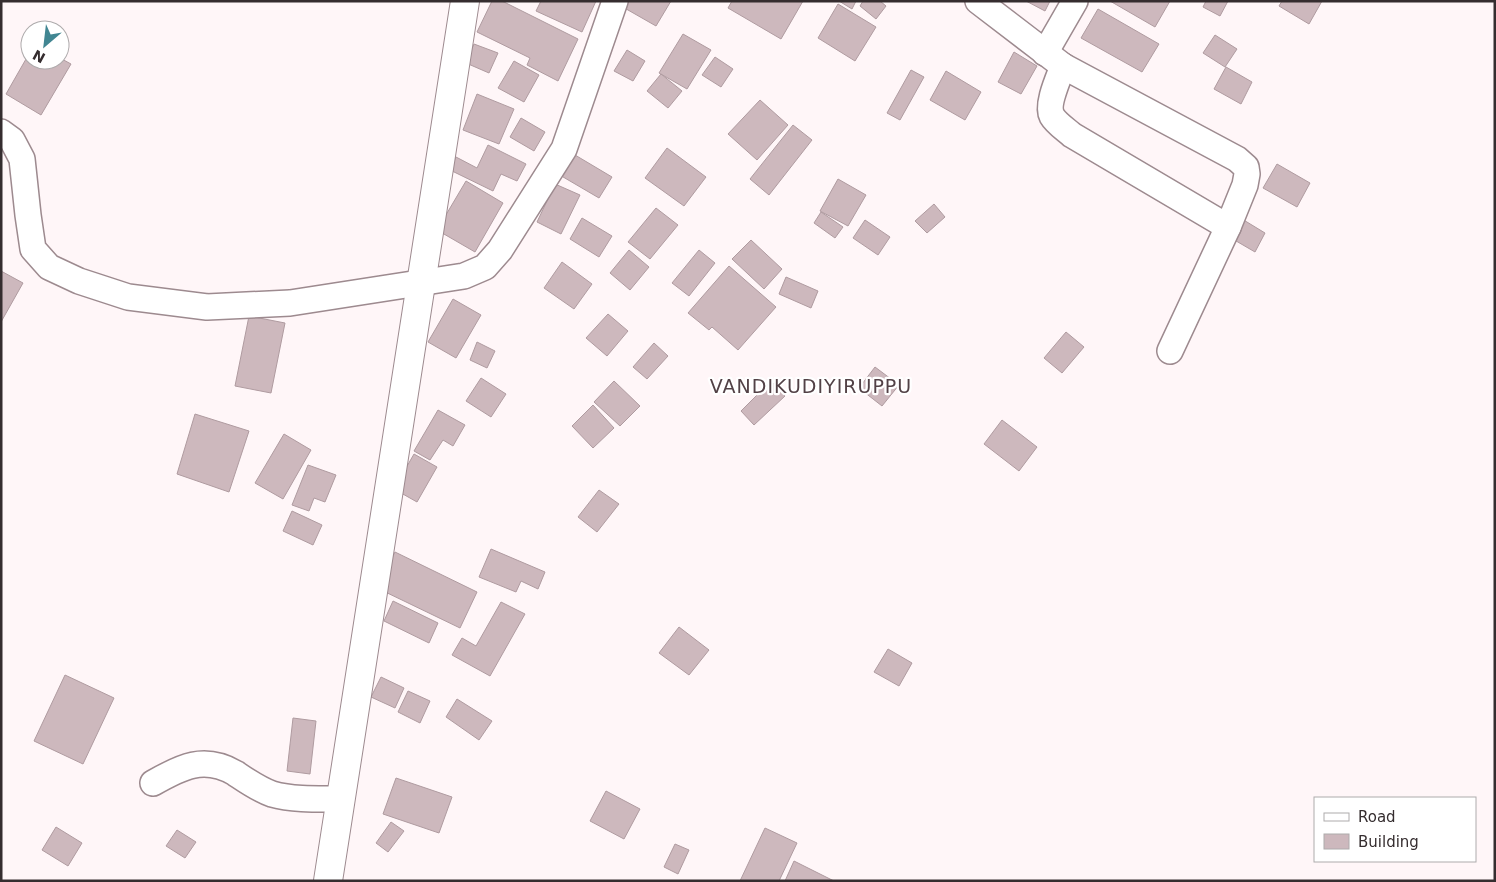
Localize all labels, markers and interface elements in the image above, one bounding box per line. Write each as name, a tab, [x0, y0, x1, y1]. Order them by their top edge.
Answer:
north arrow	[20, 20, 70, 70]
text: N	[30, 47, 48, 66]
district label: VANDIKUDIYIRUPPU	[710, 375, 912, 397]
legend	[1314, 797, 1476, 862]
text: Road	[1358, 808, 1396, 826]
text: Building	[1358, 833, 1419, 851]

